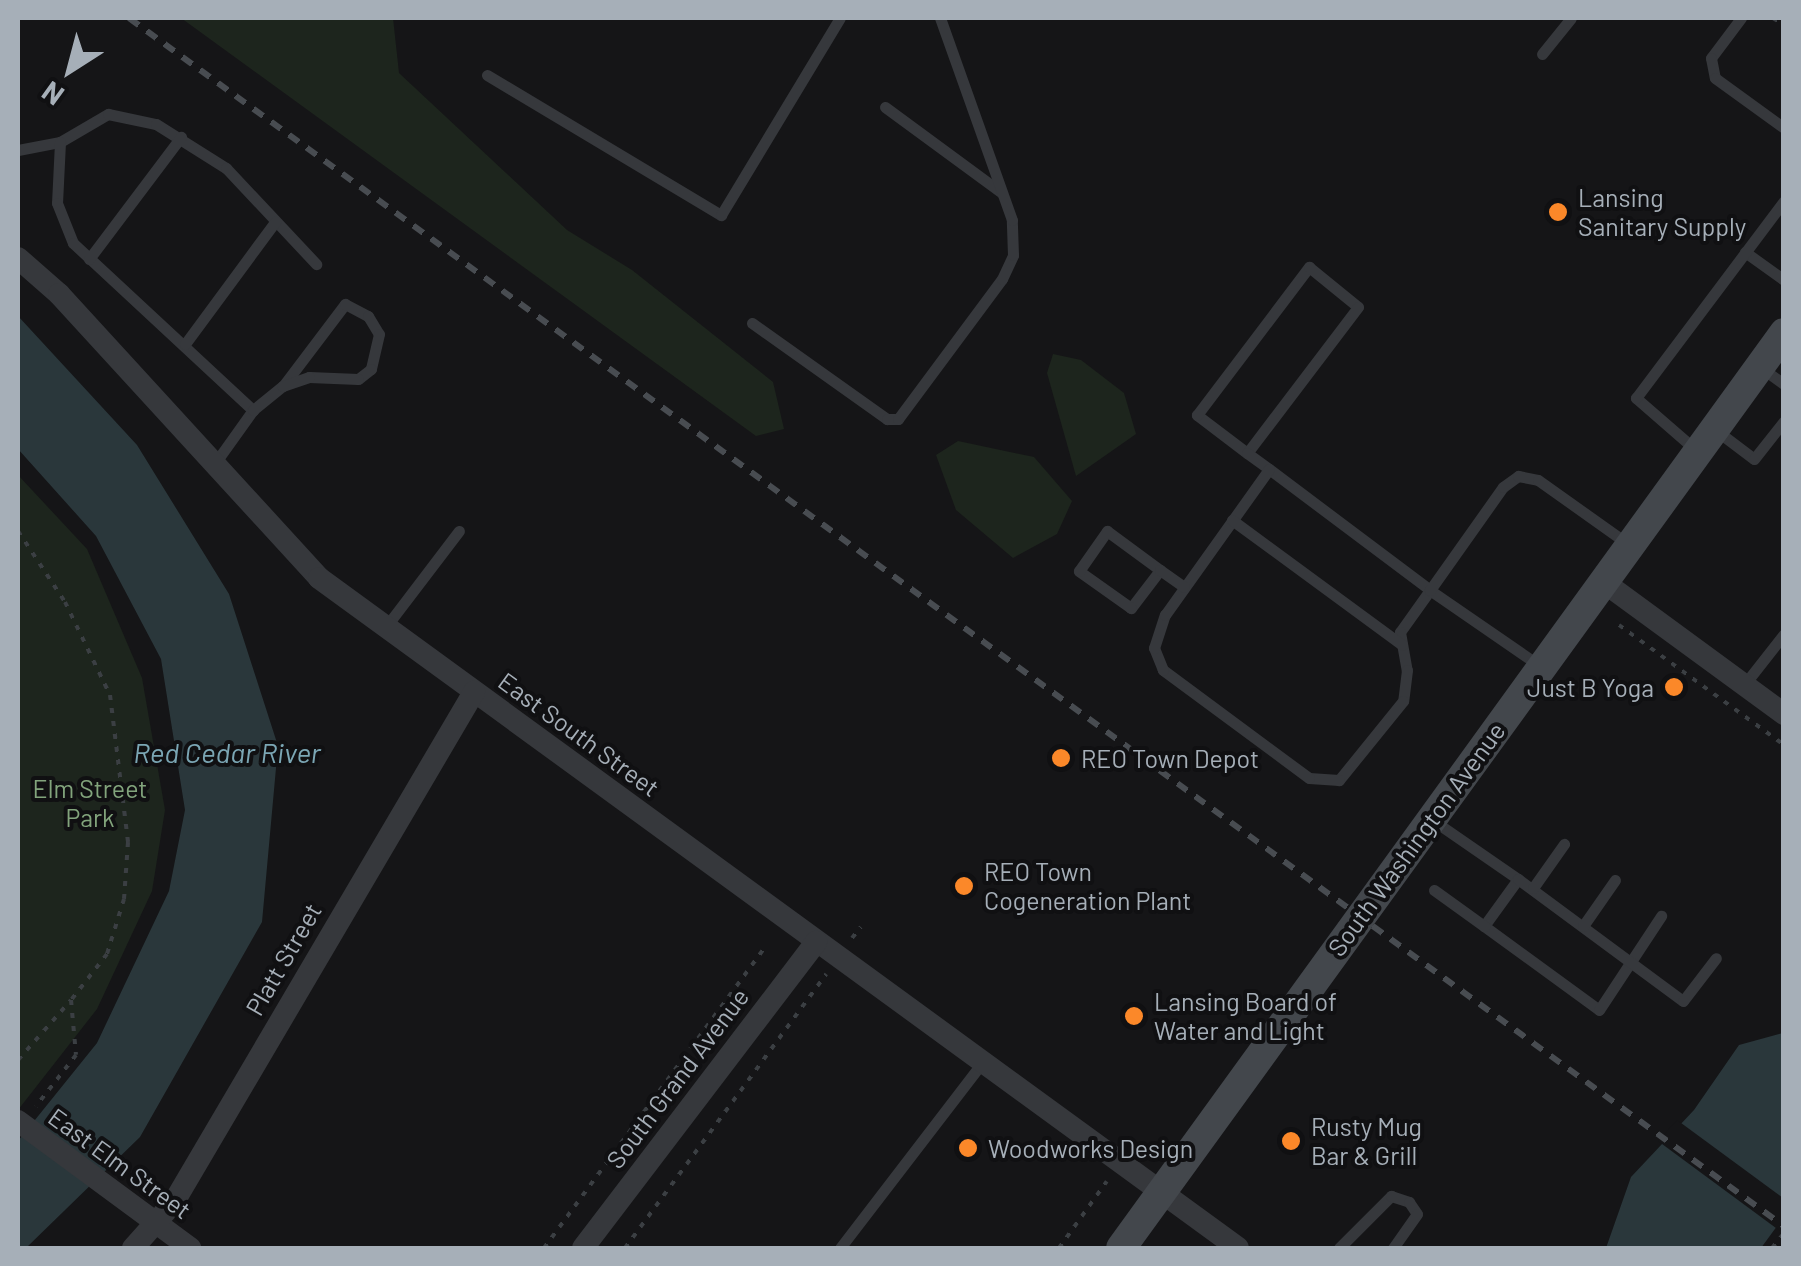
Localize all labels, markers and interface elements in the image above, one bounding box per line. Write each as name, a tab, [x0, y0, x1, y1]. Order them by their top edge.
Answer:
north arrow	[20, 20, 120, 120]
text: N	[35, 75, 70, 113]
place label: Lansing Sanitary Supply	[1578, 183, 1746, 242]
marker: Lansing Sanitary Supply	[1547, 201, 1569, 223]
street label: East South Street	[493, 666, 665, 802]
place label: Just B Yoga	[1527, 672, 1654, 702]
marker: Just B Yoga	[1663, 676, 1685, 698]
street label: South Washington Avenue	[1321, 716, 1511, 962]
water label: Red Cedar River	[133, 735, 321, 769]
place label: REO Town Depot	[1081, 743, 1259, 773]
marker: REO Town Depot	[1050, 747, 1072, 769]
park label: Elm Street Park	[33, 774, 147, 833]
place label: REO Town Cogeneration Plant	[984, 857, 1191, 916]
marker: REO Town Cogeneration Plant	[953, 875, 975, 897]
street label: Platt Street	[239, 898, 327, 1020]
street label: South Grand Avenue	[599, 982, 755, 1174]
place label: Lansing Board of Water and Light	[1154, 987, 1337, 1046]
marker: Lansing Board of Water and Light	[1123, 1005, 1145, 1027]
street label: East Elm Street	[43, 1101, 197, 1225]
place label: Rusty Mug Bar & Grill	[1311, 1112, 1422, 1171]
marker: Rusty Mug Bar & Grill	[1280, 1130, 1302, 1152]
place label: Woodworks Design	[988, 1133, 1193, 1163]
marker: Woodworks Design	[957, 1137, 979, 1159]

